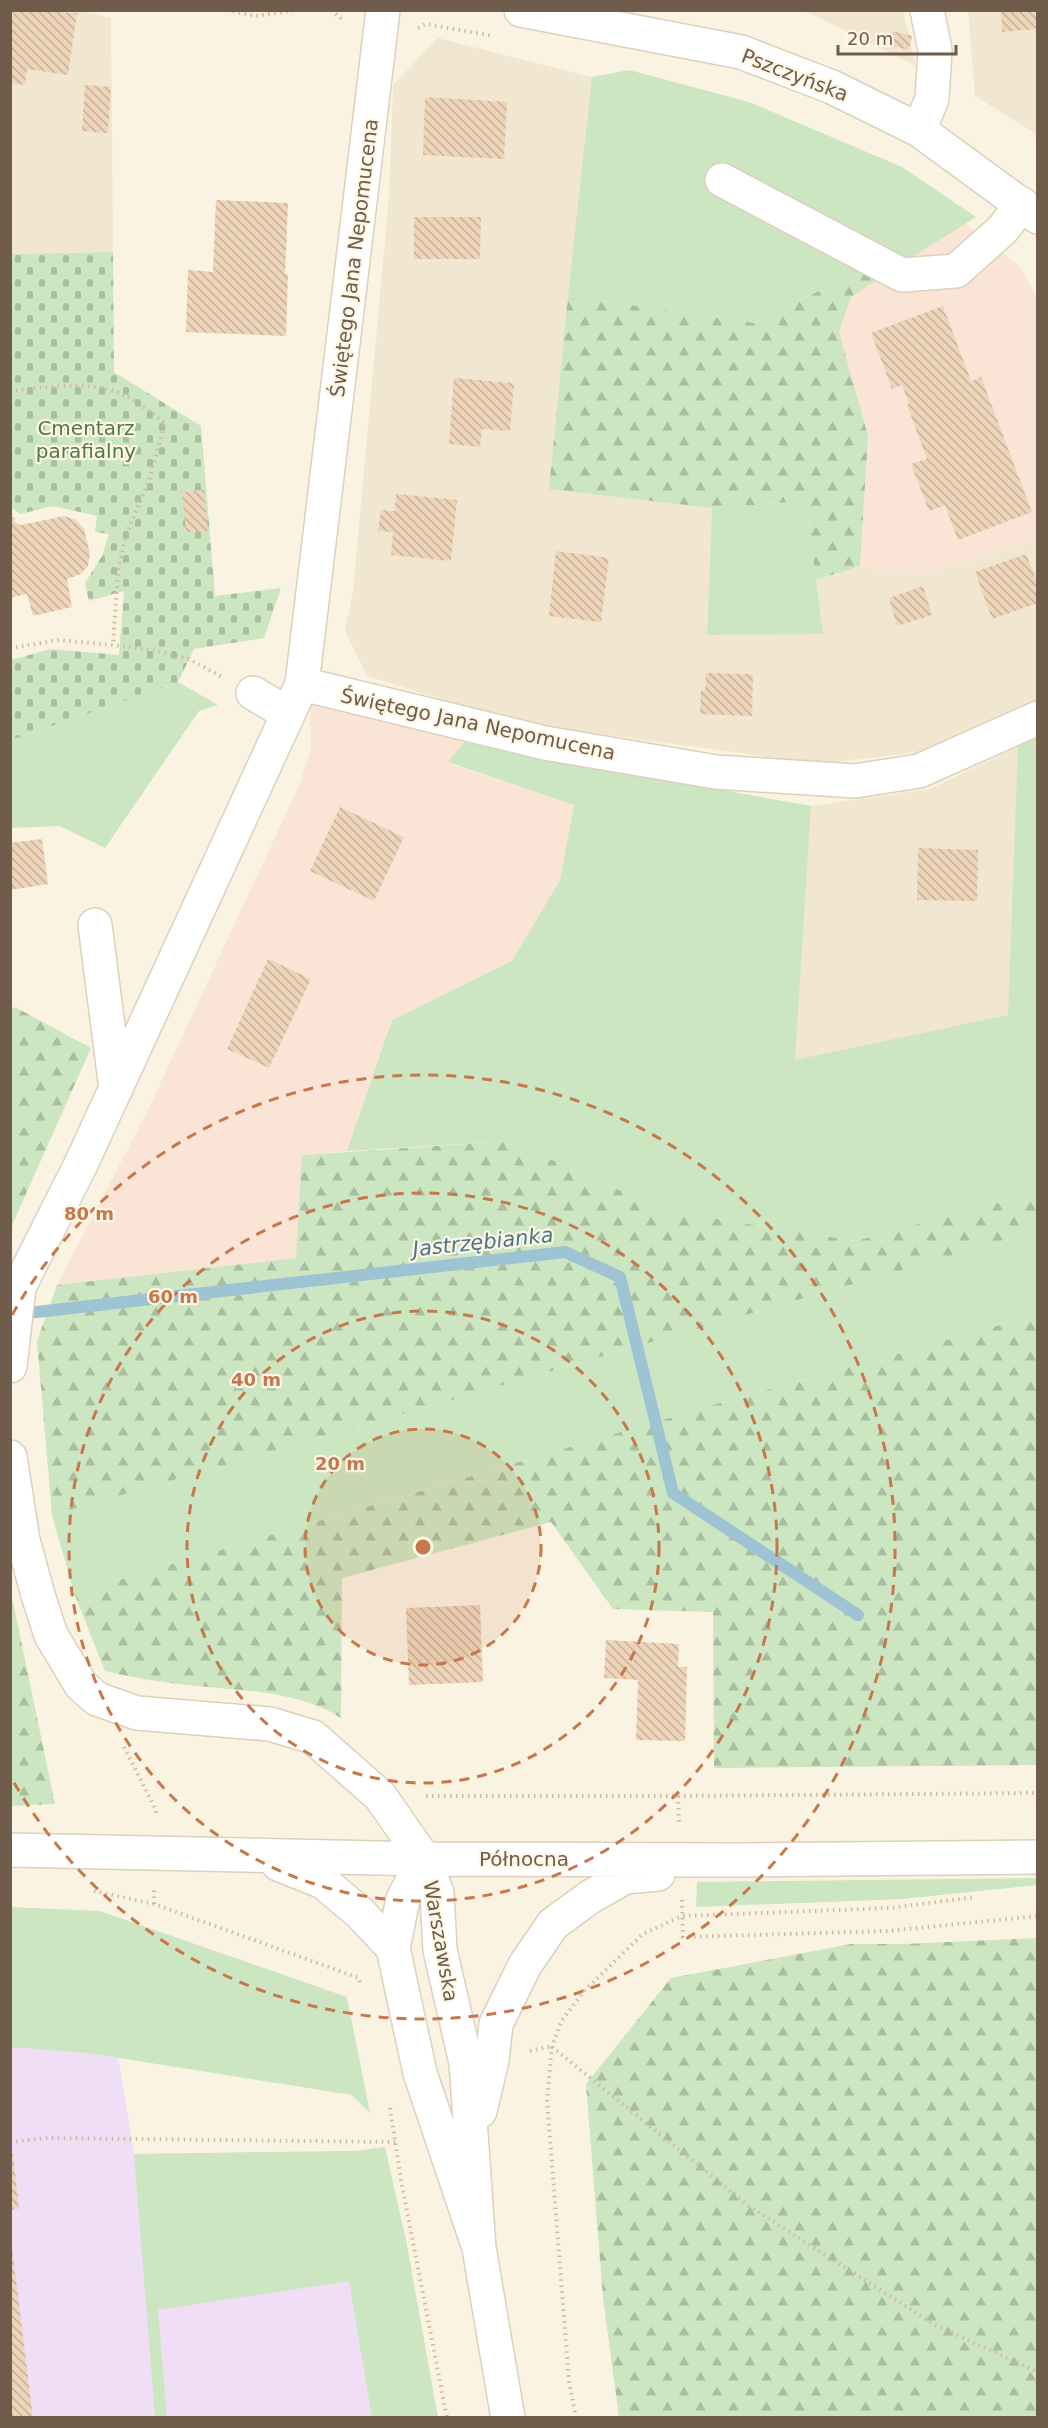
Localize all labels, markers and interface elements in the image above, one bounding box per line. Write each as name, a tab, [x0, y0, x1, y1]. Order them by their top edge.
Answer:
scale bar	[838, 18, 956, 56]
text: 20 m	[847, 28, 893, 49]
street label: Pszczyńska	[738, 44, 852, 106]
street label: Świętego Jana Nepomucena	[325, 117, 383, 399]
park label: Cmentarz parafialny	[36, 416, 136, 463]
street label: Świętego Jana Nepomucena	[338, 683, 618, 765]
text: 80 m	[64, 1203, 114, 1224]
water label: Jastrzębianka	[408, 1223, 554, 1262]
text: 60 m	[148, 1286, 198, 1307]
text: 40 m	[231, 1369, 281, 1390]
text: 20 m	[315, 1453, 365, 1474]
centre of rings	[413, 1537, 433, 1557]
street label: Północna	[479, 1847, 569, 1871]
street label: Warszawska	[419, 1879, 463, 2003]

